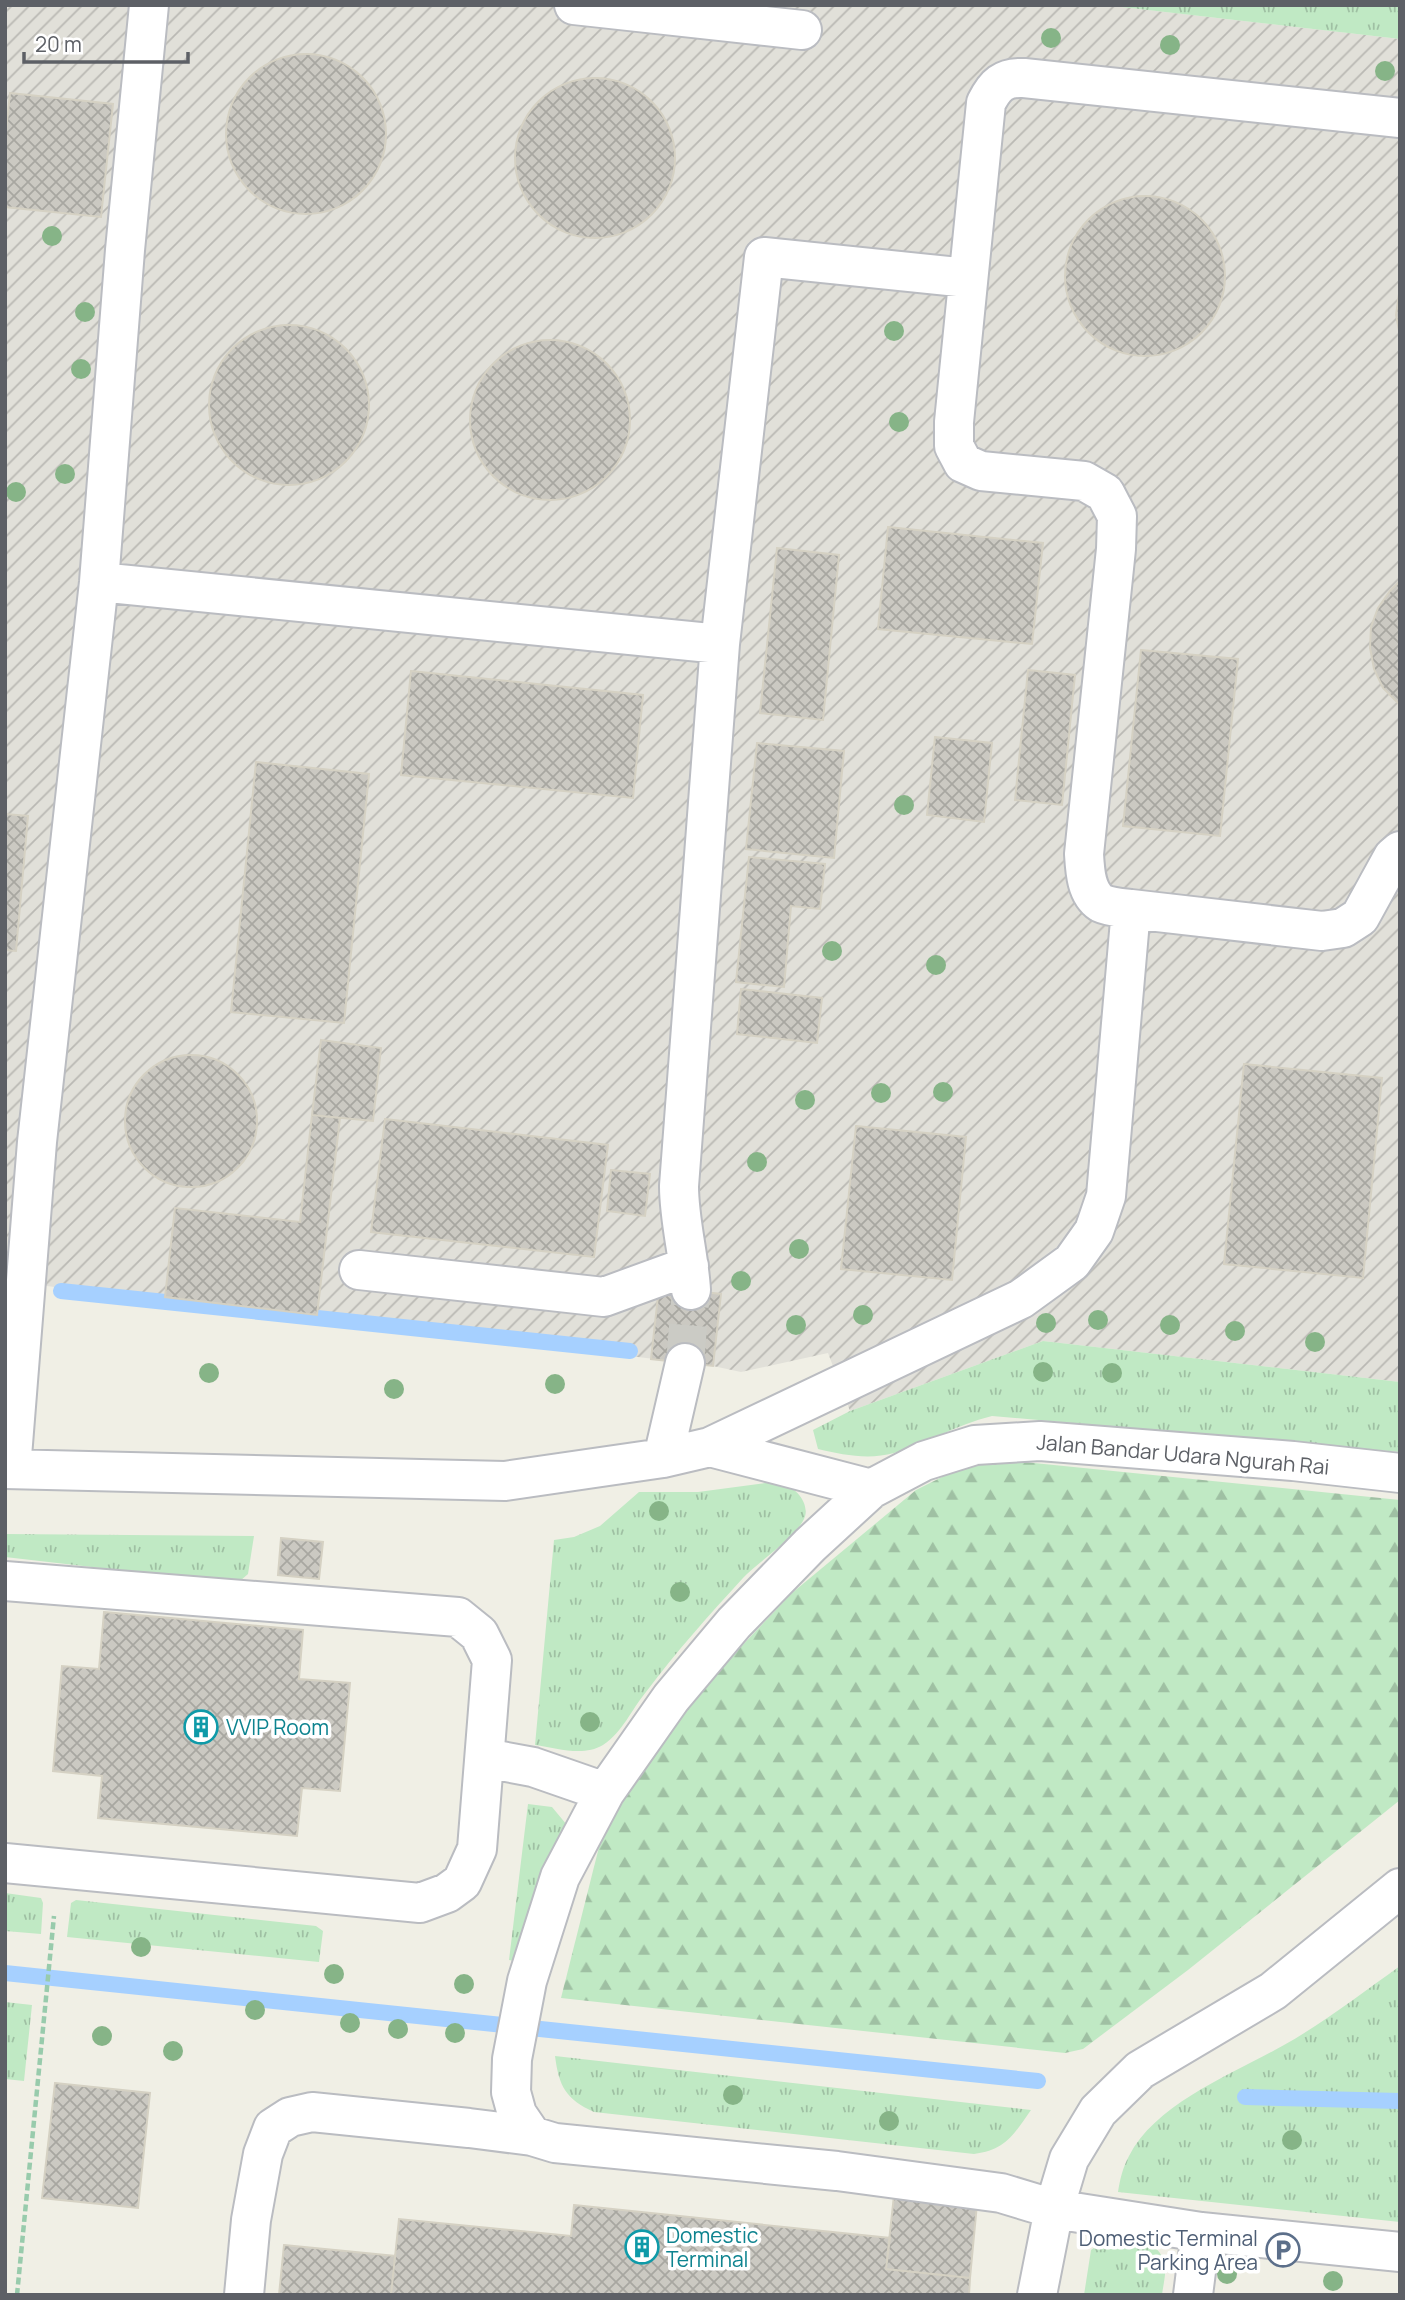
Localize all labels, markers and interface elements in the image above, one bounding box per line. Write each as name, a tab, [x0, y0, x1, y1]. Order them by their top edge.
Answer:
scale bar	[24, 21, 189, 65]
text: 20 m	[35, 30, 82, 58]
street label: Jalan Bandar Udara Ngurah Rai	[1035, 1427, 1331, 1481]
building icon: VVIP Room	[182, 1708, 220, 1746]
place label: VVIP Room	[226, 1713, 329, 1741]
place label: Domestic Terminal	[666, 2221, 759, 2273]
place label: Domestic Terminal Parking Area	[1079, 2224, 1258, 2276]
building icon: Domestic Terminal	[623, 2228, 661, 2266]
parking icon: Domestic Terminal Parking Area	[1264, 2231, 1302, 2269]

